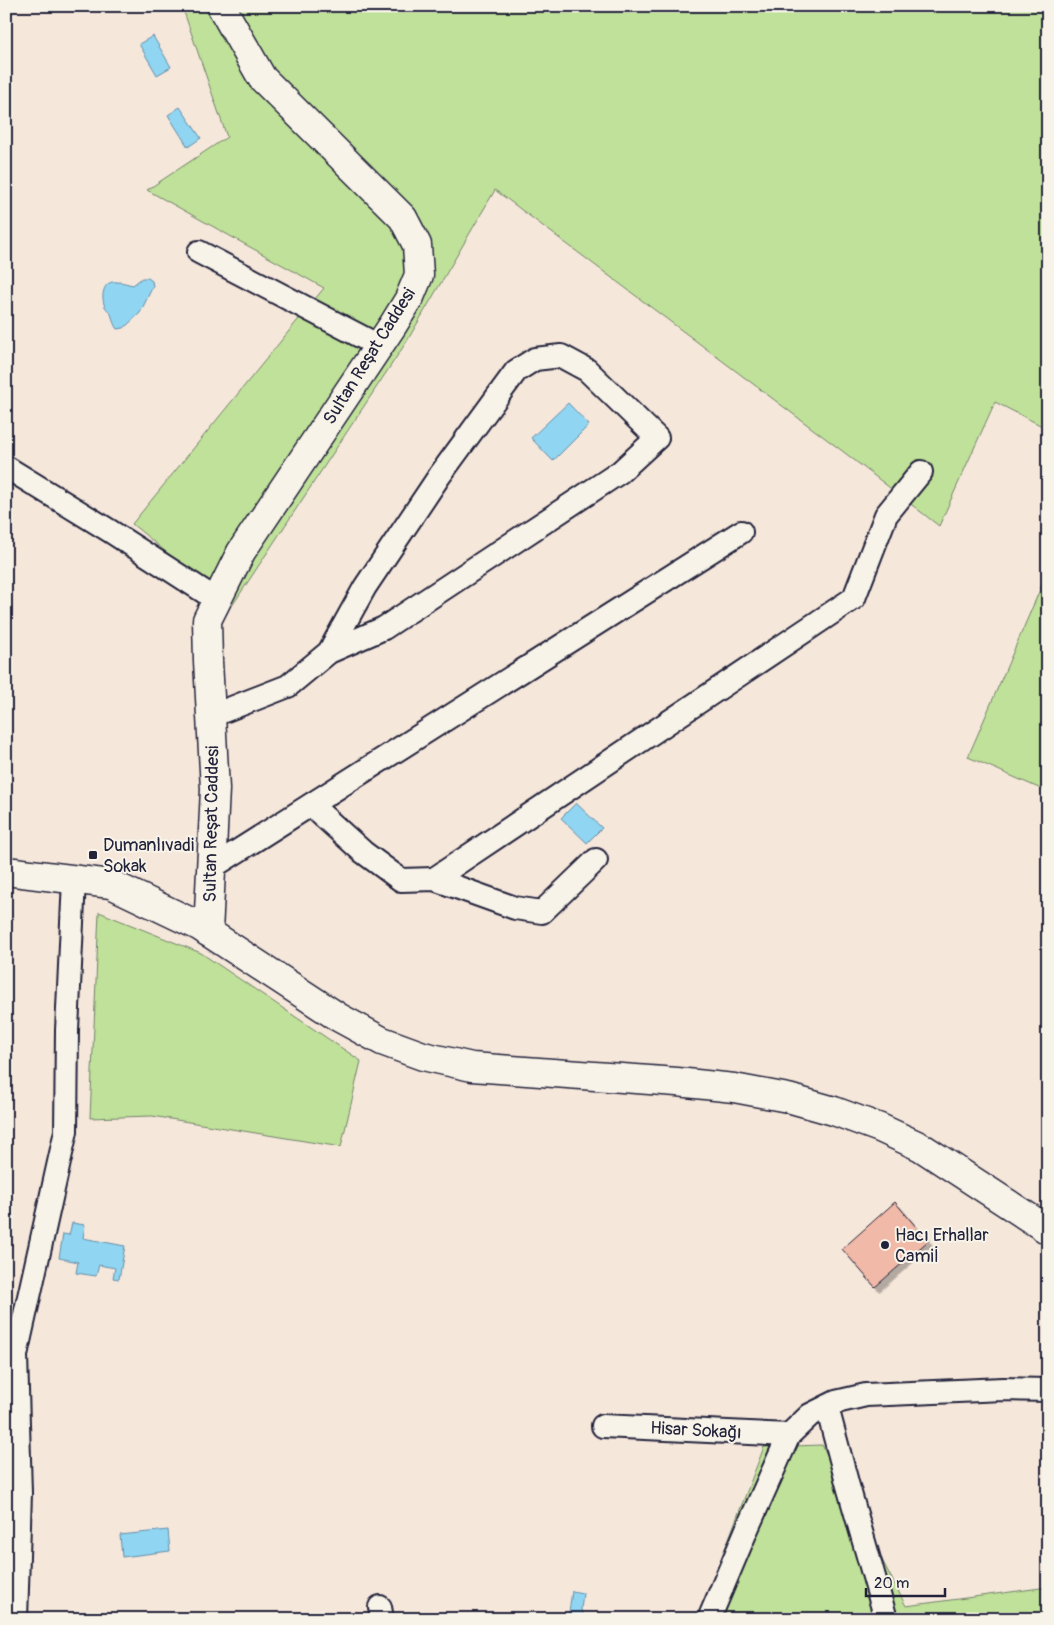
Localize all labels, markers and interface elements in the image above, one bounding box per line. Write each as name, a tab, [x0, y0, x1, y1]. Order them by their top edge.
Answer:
street label: Sultan Reşat Caddesi	[318, 284, 421, 429]
street label: Sultan Reşat Caddesi	[199, 745, 224, 903]
place label: Dumanlıvadi Sokak	[103, 834, 194, 878]
marker: Dumanlıvadi Sokak	[87, 849, 99, 861]
place label: Hacı Erhallar Camiİ	[895, 1224, 989, 1268]
marker: Hacı Erhallar Camiİ	[879, 1239, 891, 1251]
street label: Hisar Sokağı	[650, 1417, 742, 1444]
scale bar	[866, 1565, 945, 1597]
text: 20 m	[874, 1574, 909, 1593]

